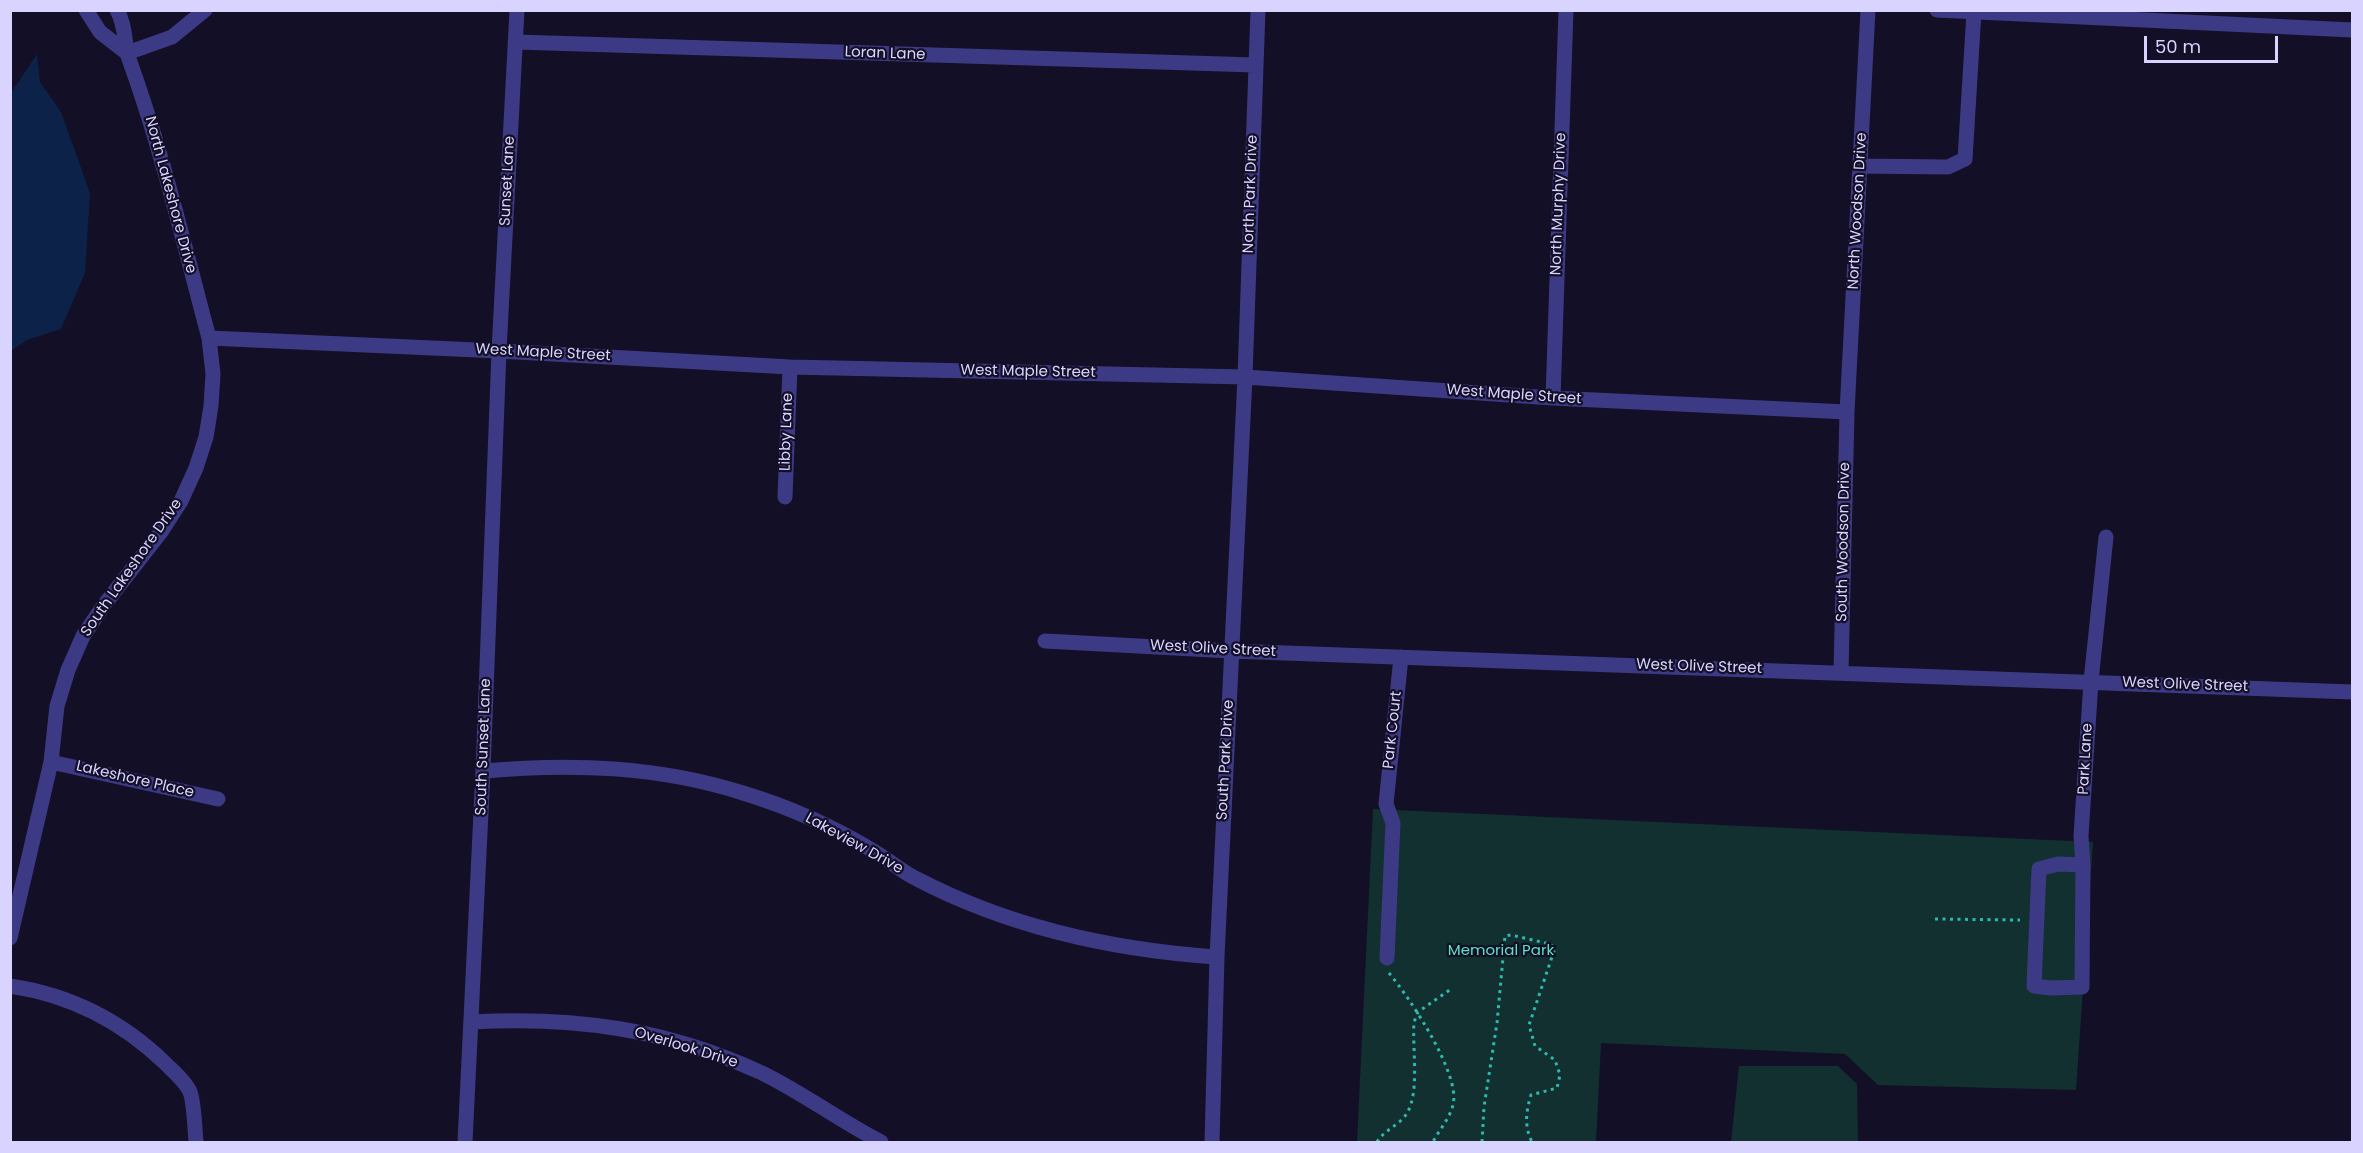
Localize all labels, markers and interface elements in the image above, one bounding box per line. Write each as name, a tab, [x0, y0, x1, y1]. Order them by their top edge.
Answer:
scale bar	[2147, 24, 2280, 62]
text: 50 m	[2155, 34, 2201, 59]
street label: Loran Lane	[844, 44, 926, 64]
street label: North Lakeshore Drive	[140, 114, 200, 276]
street label: North Murphy Drive	[1548, 132, 1570, 276]
street label: North Woodson Drive	[1845, 132, 1871, 290]
street label: North Park Drive	[1240, 134, 1262, 254]
street label: Sunset Lane	[497, 136, 519, 226]
street label: West Maple Street	[475, 340, 611, 366]
street label: West Maple Street	[960, 362, 1096, 382]
street label: West Maple Street	[1446, 381, 1582, 409]
street label: Libby Lane	[777, 392, 797, 472]
street label: South Woodson Drive	[1834, 462, 1854, 622]
street label: South Lakeshore Drive	[78, 496, 186, 640]
street label: West Olive Street	[1150, 637, 1276, 661]
street label: West Olive Street	[1636, 656, 1762, 678]
street label: West Olive Street	[2122, 674, 2248, 696]
street label: South Sunset Lane	[473, 678, 495, 816]
street label: Park Court	[1380, 690, 1406, 770]
street label: South Park Drive	[1214, 699, 1238, 821]
street label: Park Lane	[2075, 723, 2097, 795]
street label: Lakeshore Place	[74, 758, 196, 802]
street label: Lakeview Drive	[802, 810, 906, 878]
park label: Memorial Park	[1448, 942, 1554, 960]
street label: Overlook Drive	[632, 1024, 740, 1072]

